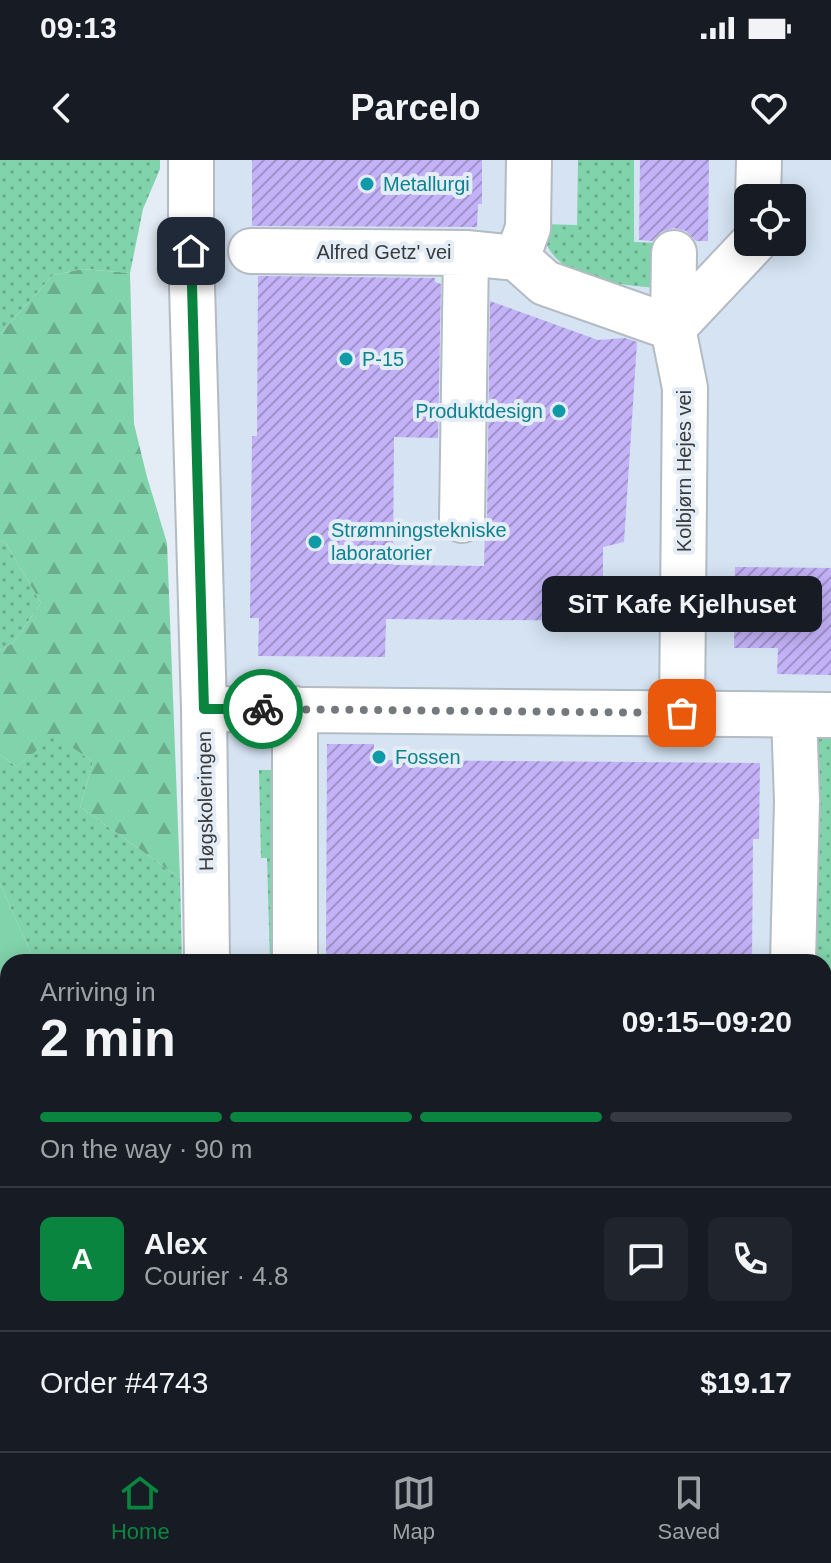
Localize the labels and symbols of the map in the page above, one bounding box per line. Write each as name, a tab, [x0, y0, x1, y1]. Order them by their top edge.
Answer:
place label: Metallurgi	[383, 173, 470, 195]
marker: Metallurgi	[358, 175, 376, 193]
pin	[157, 217, 225, 285]
street label: Alfred Getz' vei	[317, 241, 451, 263]
place label: P-15	[362, 348, 404, 370]
marker: P-15	[337, 350, 355, 368]
street label: Kolbjørn Hejes vei	[673, 390, 695, 552]
place label: Produktdesign	[415, 400, 543, 422]
marker: Produktdesign	[550, 402, 568, 420]
place label: Strømningstekniske laboratorier	[331, 519, 507, 564]
marker: Strømningstekniske laboratorier	[306, 533, 324, 551]
callout: SiT Kafe Kjelhuset	[542, 577, 822, 633]
courier	[223, 669, 303, 749]
pin	[648, 679, 716, 747]
street label: Høgskoleringen	[193, 731, 217, 871]
place label: Fossen	[395, 746, 461, 768]
marker: Fossen	[370, 748, 388, 766]

